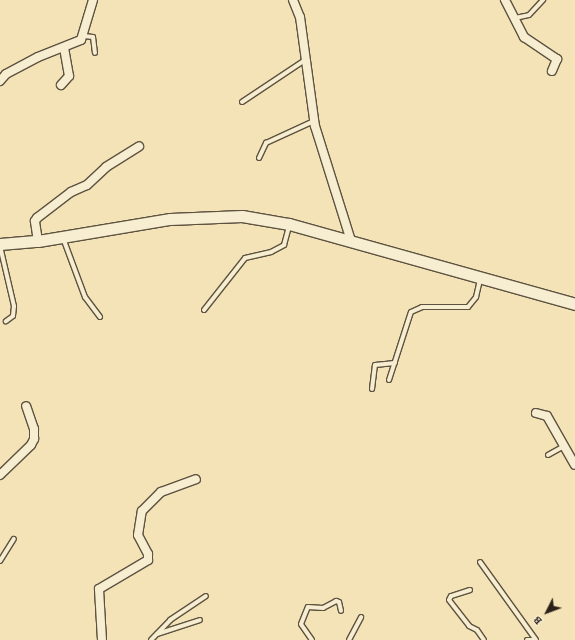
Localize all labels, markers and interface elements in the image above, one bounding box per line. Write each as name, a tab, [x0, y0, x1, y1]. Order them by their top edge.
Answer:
north arrow	[527, 592, 567, 632]
text: B	[530, 613, 546, 628]

